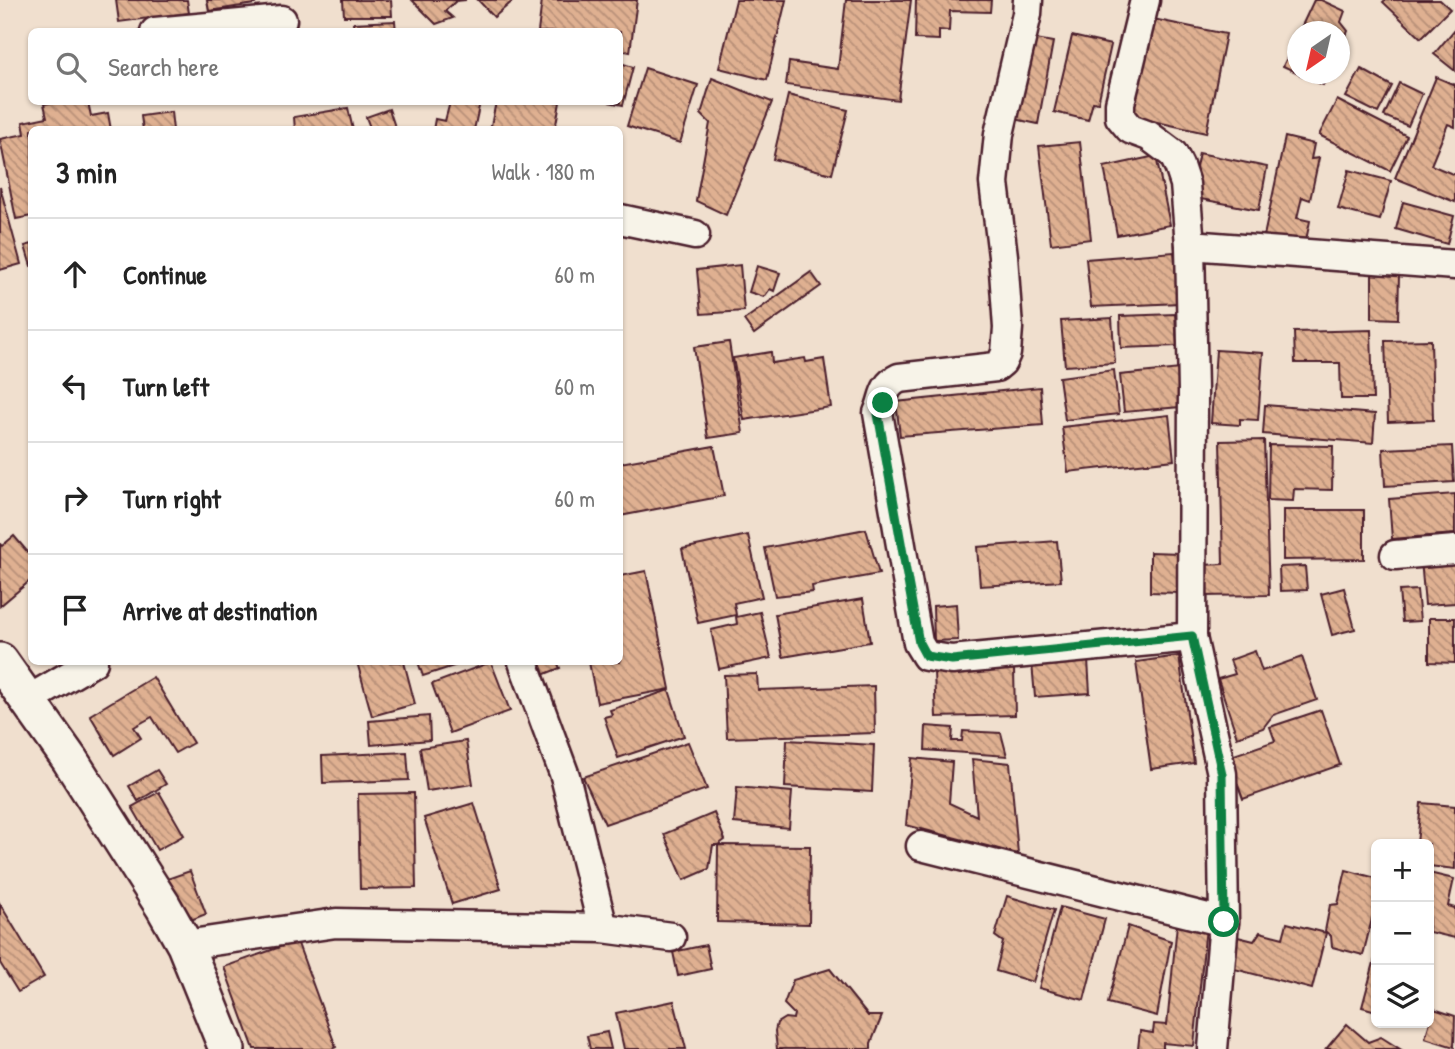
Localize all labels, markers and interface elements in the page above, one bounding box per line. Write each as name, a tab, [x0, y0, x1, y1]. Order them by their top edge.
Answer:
north arrow	[1287, 21, 1350, 84]
search box	[28, 28, 623, 105]
icon: search	[52, 48, 90, 86]
text: Search here	[108, 49, 219, 84]
text: 3 min	[56, 152, 117, 192]
text: Walk · 180 m	[491, 156, 595, 187]
icon: ahead	[56, 255, 94, 293]
text: Continue	[123, 257, 207, 292]
text: 60 m	[555, 259, 595, 290]
icon: left	[56, 367, 94, 405]
text: Turn left	[123, 369, 209, 404]
text: 60 m	[555, 371, 595, 402]
route end	[867, 387, 898, 418]
icon: right	[56, 479, 94, 517]
text: Turn right	[123, 481, 221, 516]
text: 60 m	[555, 483, 595, 514]
icon: arrive	[56, 591, 94, 629]
text: Arrive at destination	[123, 593, 318, 628]
map controls	[1371, 839, 1434, 1028]
button: +	[1371, 839, 1434, 902]
button: −	[1371, 902, 1434, 965]
route start	[1208, 906, 1239, 937]
button: layers	[1371, 965, 1434, 1028]

